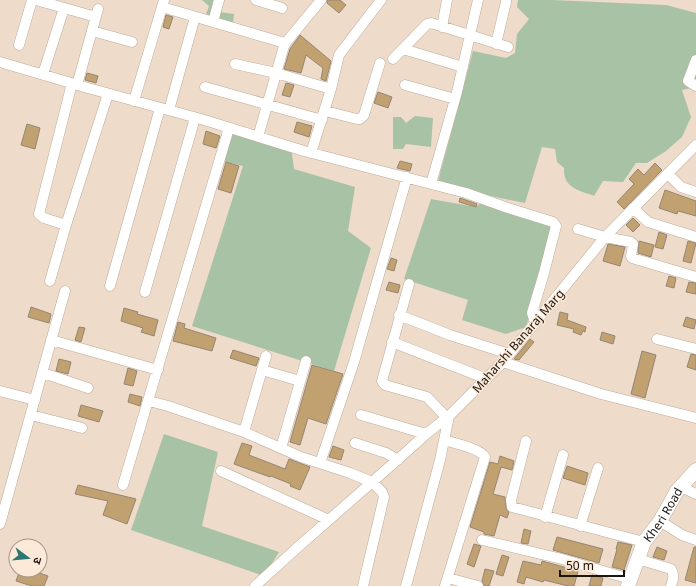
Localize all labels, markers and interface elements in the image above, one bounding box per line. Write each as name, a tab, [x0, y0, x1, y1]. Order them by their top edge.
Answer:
street label: Maharshi Banaraj Marg	[468, 286, 568, 396]
street label: Kheri Road	[639, 484, 686, 545]
north arrow	[8, 538, 48, 578]
scale bar	[560, 552, 624, 578]
text: उ	[30, 556, 46, 567]
text: 50 m	[566, 557, 594, 574]

